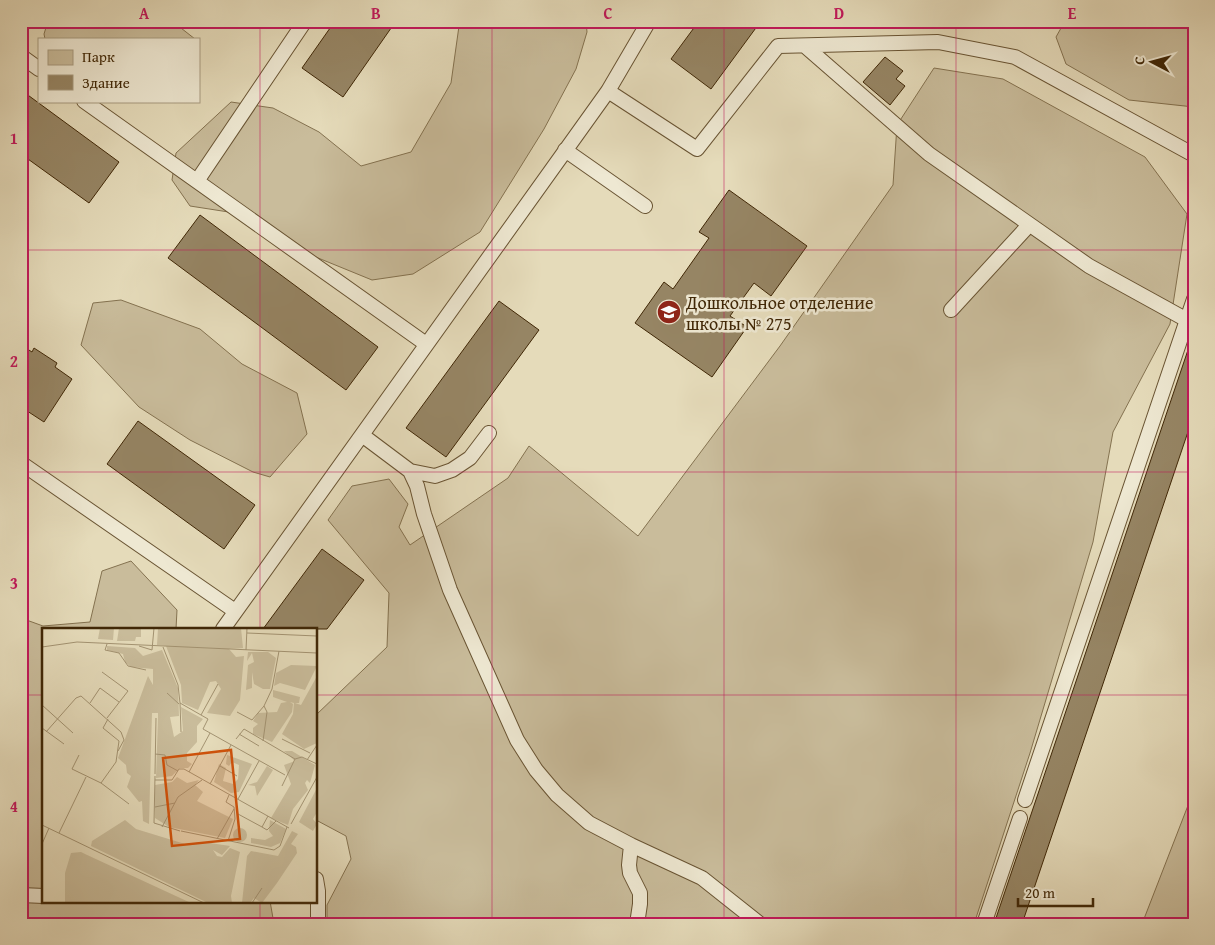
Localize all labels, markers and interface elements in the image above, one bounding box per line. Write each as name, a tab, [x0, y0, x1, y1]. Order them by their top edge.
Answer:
text: A	[139, 1, 150, 25]
text: B	[371, 1, 381, 25]
text: C	[603, 1, 613, 25]
text: D	[834, 1, 844, 25]
text: E	[1068, 1, 1077, 25]
legend	[38, 38, 200, 102]
north arrow	[1128, 38, 1178, 88]
text: Парк	[82, 46, 115, 67]
text: С	[1129, 56, 1149, 66]
text: Здание	[82, 72, 130, 93]
text: 1	[10, 126, 18, 150]
place label: Дошкольное отделение школы № 275	[685, 289, 873, 337]
school or university icon: Дошкольное отделение школы № 275	[656, 299, 682, 325]
text: 2	[10, 349, 18, 373]
text: 3	[10, 571, 18, 595]
inset map	[42, 628, 318, 902]
text: 4	[10, 794, 18, 818]
scale bar	[1018, 875, 1092, 907]
text: 20 m	[1025, 882, 1056, 903]

